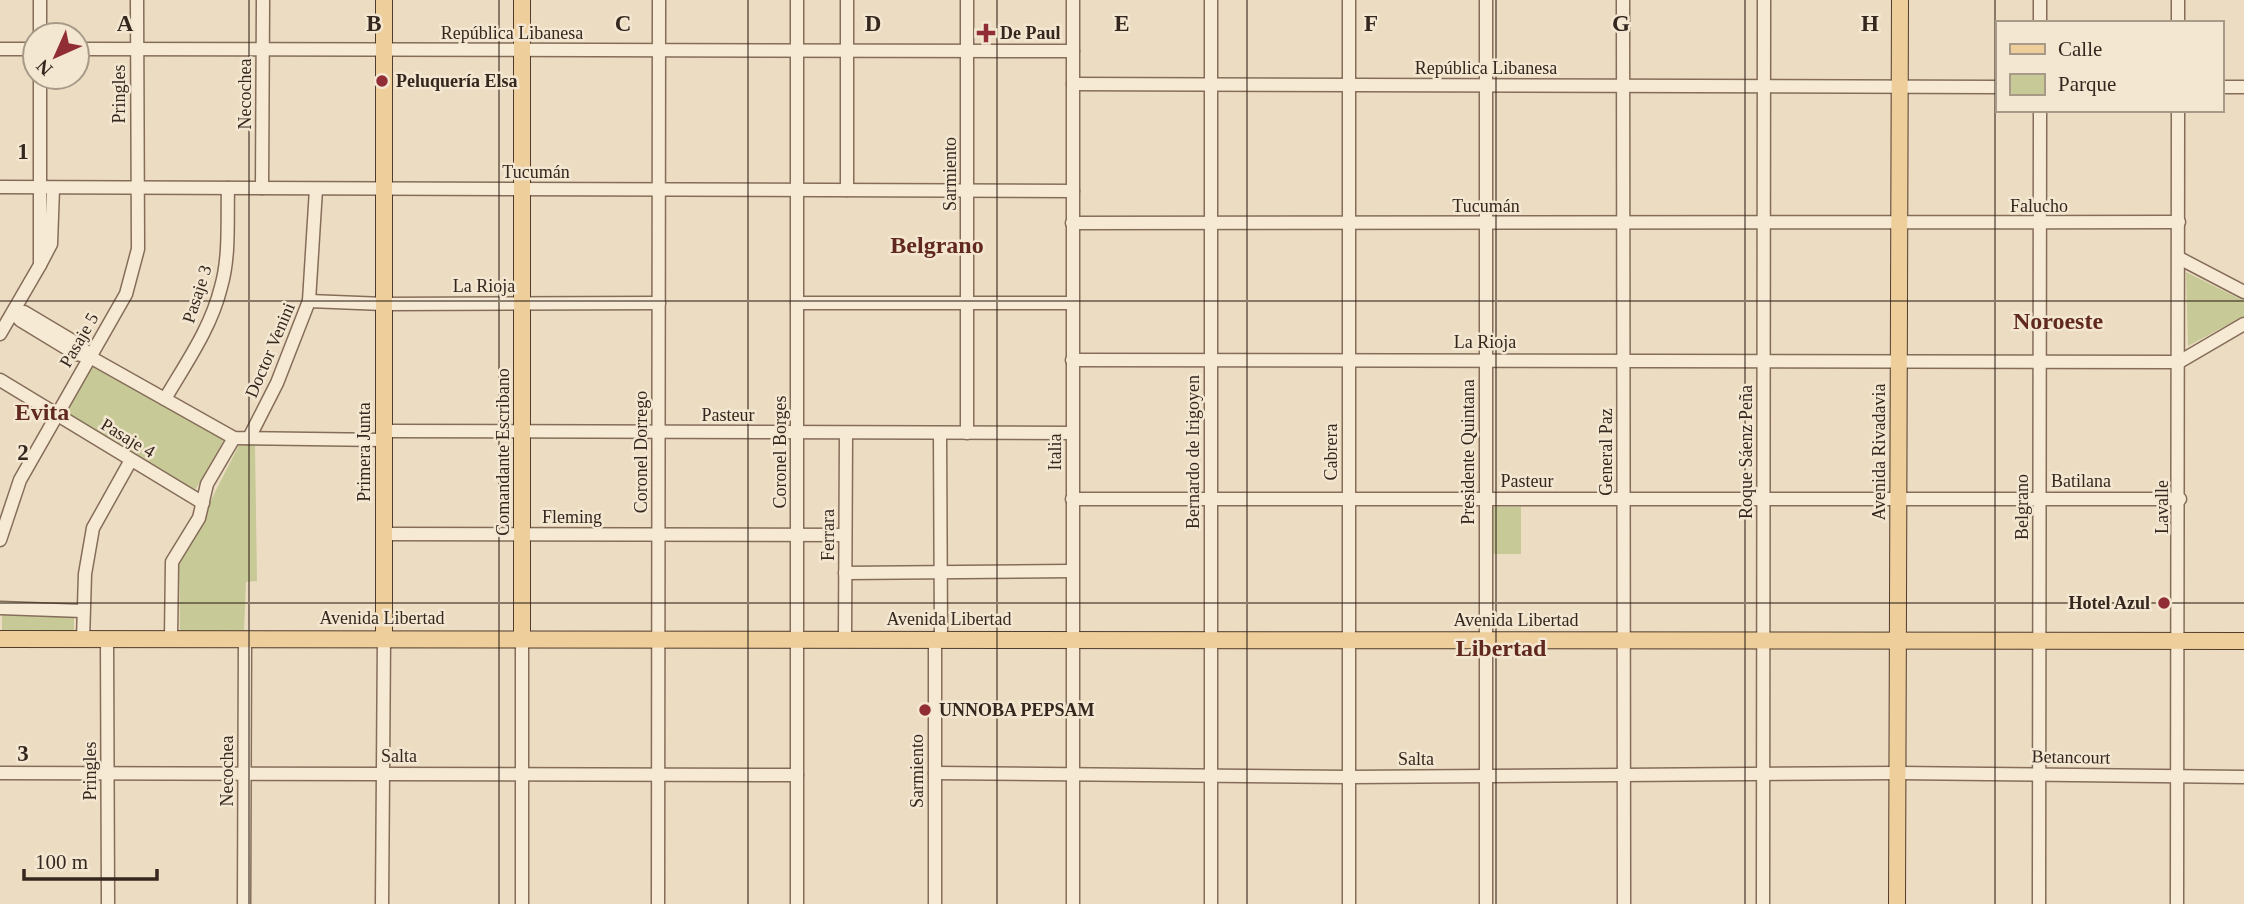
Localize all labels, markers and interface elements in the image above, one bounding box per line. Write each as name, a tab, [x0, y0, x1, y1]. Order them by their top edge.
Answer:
text: A	[117, 11, 134, 36]
text: B	[366, 11, 382, 36]
text: C	[615, 11, 631, 36]
text: D	[865, 11, 881, 36]
text: E	[1114, 11, 1130, 36]
text: F	[1364, 11, 1378, 36]
text: G	[1612, 11, 1630, 36]
text: H	[1861, 11, 1879, 36]
north arrow	[21, 21, 91, 91]
legend	[1996, 21, 2223, 112]
street label: República Libanesa	[441, 23, 583, 43]
place label: De Paul	[1000, 23, 1061, 43]
marker: De Paul	[978, 25, 994, 41]
text: Calle	[2058, 37, 2102, 61]
text: N	[32, 55, 57, 80]
street label: República Libanesa	[1415, 58, 1557, 78]
street label: Necochea	[235, 59, 255, 129]
street label: Pringles	[109, 64, 129, 124]
place label: Peluquería Elsa	[396, 71, 518, 91]
text: Parque	[2058, 72, 2116, 96]
marker: Peluquería Elsa	[374, 73, 390, 89]
street label: Sarmiento	[940, 137, 960, 211]
text: 1	[17, 139, 29, 164]
street label: Tucumán	[502, 162, 570, 182]
street label: Tucumán	[1452, 196, 1520, 216]
street label: Falucho	[2010, 196, 2068, 216]
district label: Belgrano	[890, 232, 984, 258]
street label: Pasaje 3	[178, 263, 216, 325]
street label: La Rioja	[453, 276, 515, 296]
street label: Doctor Venini	[241, 300, 299, 400]
district label: Noroeste	[2013, 308, 2103, 334]
street label: Pasaje 5	[55, 309, 103, 371]
street label: La Rioja	[1454, 332, 1516, 352]
street label: Comandante Escribano	[493, 368, 513, 536]
street label: Bernardo de Irigoyen	[1183, 375, 1203, 529]
street label: Presidente Quintana	[1458, 379, 1478, 525]
street label: Avenida Rivadavia	[1869, 383, 1889, 521]
street label: Roque Sáenz Peña	[1736, 385, 1756, 519]
street label: Coronel Dorrego	[631, 391, 651, 513]
street label: Coronel Borges	[770, 395, 790, 509]
district label: Evita	[15, 399, 69, 425]
street label: Primera Junta	[354, 402, 374, 502]
street label: Pasteur	[702, 405, 755, 425]
street label: General Paz	[1596, 408, 1616, 496]
street label: Pasaje 4	[97, 414, 159, 462]
street label: Cabrera	[1321, 424, 1341, 480]
street label: Italia	[1045, 434, 1065, 470]
text: 2	[17, 440, 29, 465]
street label: Pasteur	[1501, 471, 1554, 491]
street label: Batilana	[2051, 471, 2111, 491]
street label: Belgrano	[2012, 474, 2032, 540]
street label: Lavalle	[2152, 480, 2172, 534]
street label: Fleming	[542, 507, 602, 527]
street label: Ferrara	[818, 509, 838, 561]
place label: Hotel Azul	[2069, 593, 2150, 613]
marker: Hotel Azul	[2156, 595, 2172, 611]
street label: Avenida Libertad	[319, 608, 445, 628]
street label: Avenida Libertad	[886, 609, 1012, 629]
street label: Avenida Libertad	[1453, 610, 1579, 630]
district label: Libertad	[1456, 635, 1547, 661]
place label: UNNOBA PEPSAM	[939, 700, 1095, 720]
marker: UNNOBA PEPSAM	[917, 702, 933, 718]
street label: Sarmiento	[907, 734, 927, 808]
street label: Necochea	[217, 736, 237, 806]
text: 3	[17, 741, 29, 766]
street label: Pringles	[80, 741, 100, 801]
street label: Salta	[381, 746, 417, 766]
street label: Betancourt	[2031, 746, 2111, 768]
street label: Salta	[1398, 749, 1434, 769]
scale bar	[24, 838, 158, 882]
text: 100 m	[35, 850, 88, 874]

